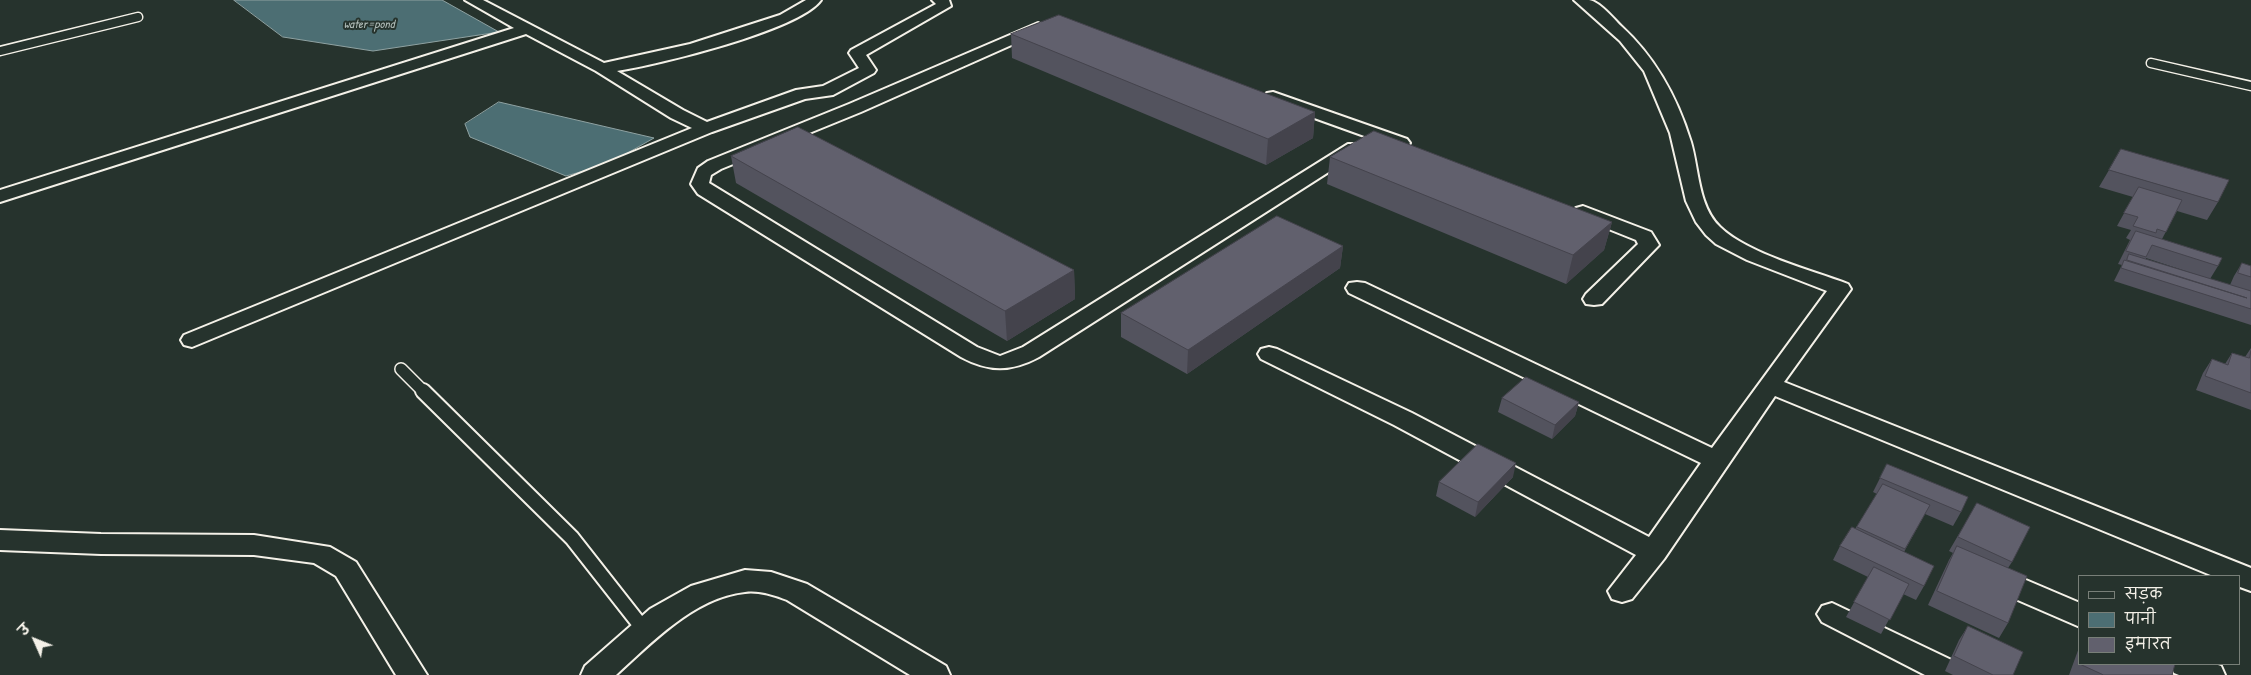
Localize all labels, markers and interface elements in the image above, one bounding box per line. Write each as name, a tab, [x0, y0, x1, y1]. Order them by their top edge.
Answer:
water label: water=pond	[344, 18, 394, 32]
legend	[2078, 575, 2241, 665]
text: सड़क	[2125, 583, 2162, 604]
text: पानी	[2125, 608, 2156, 629]
north arrow	[10, 615, 60, 665]
text: उ	[14, 619, 34, 639]
text: इमारत	[2125, 633, 2171, 654]

